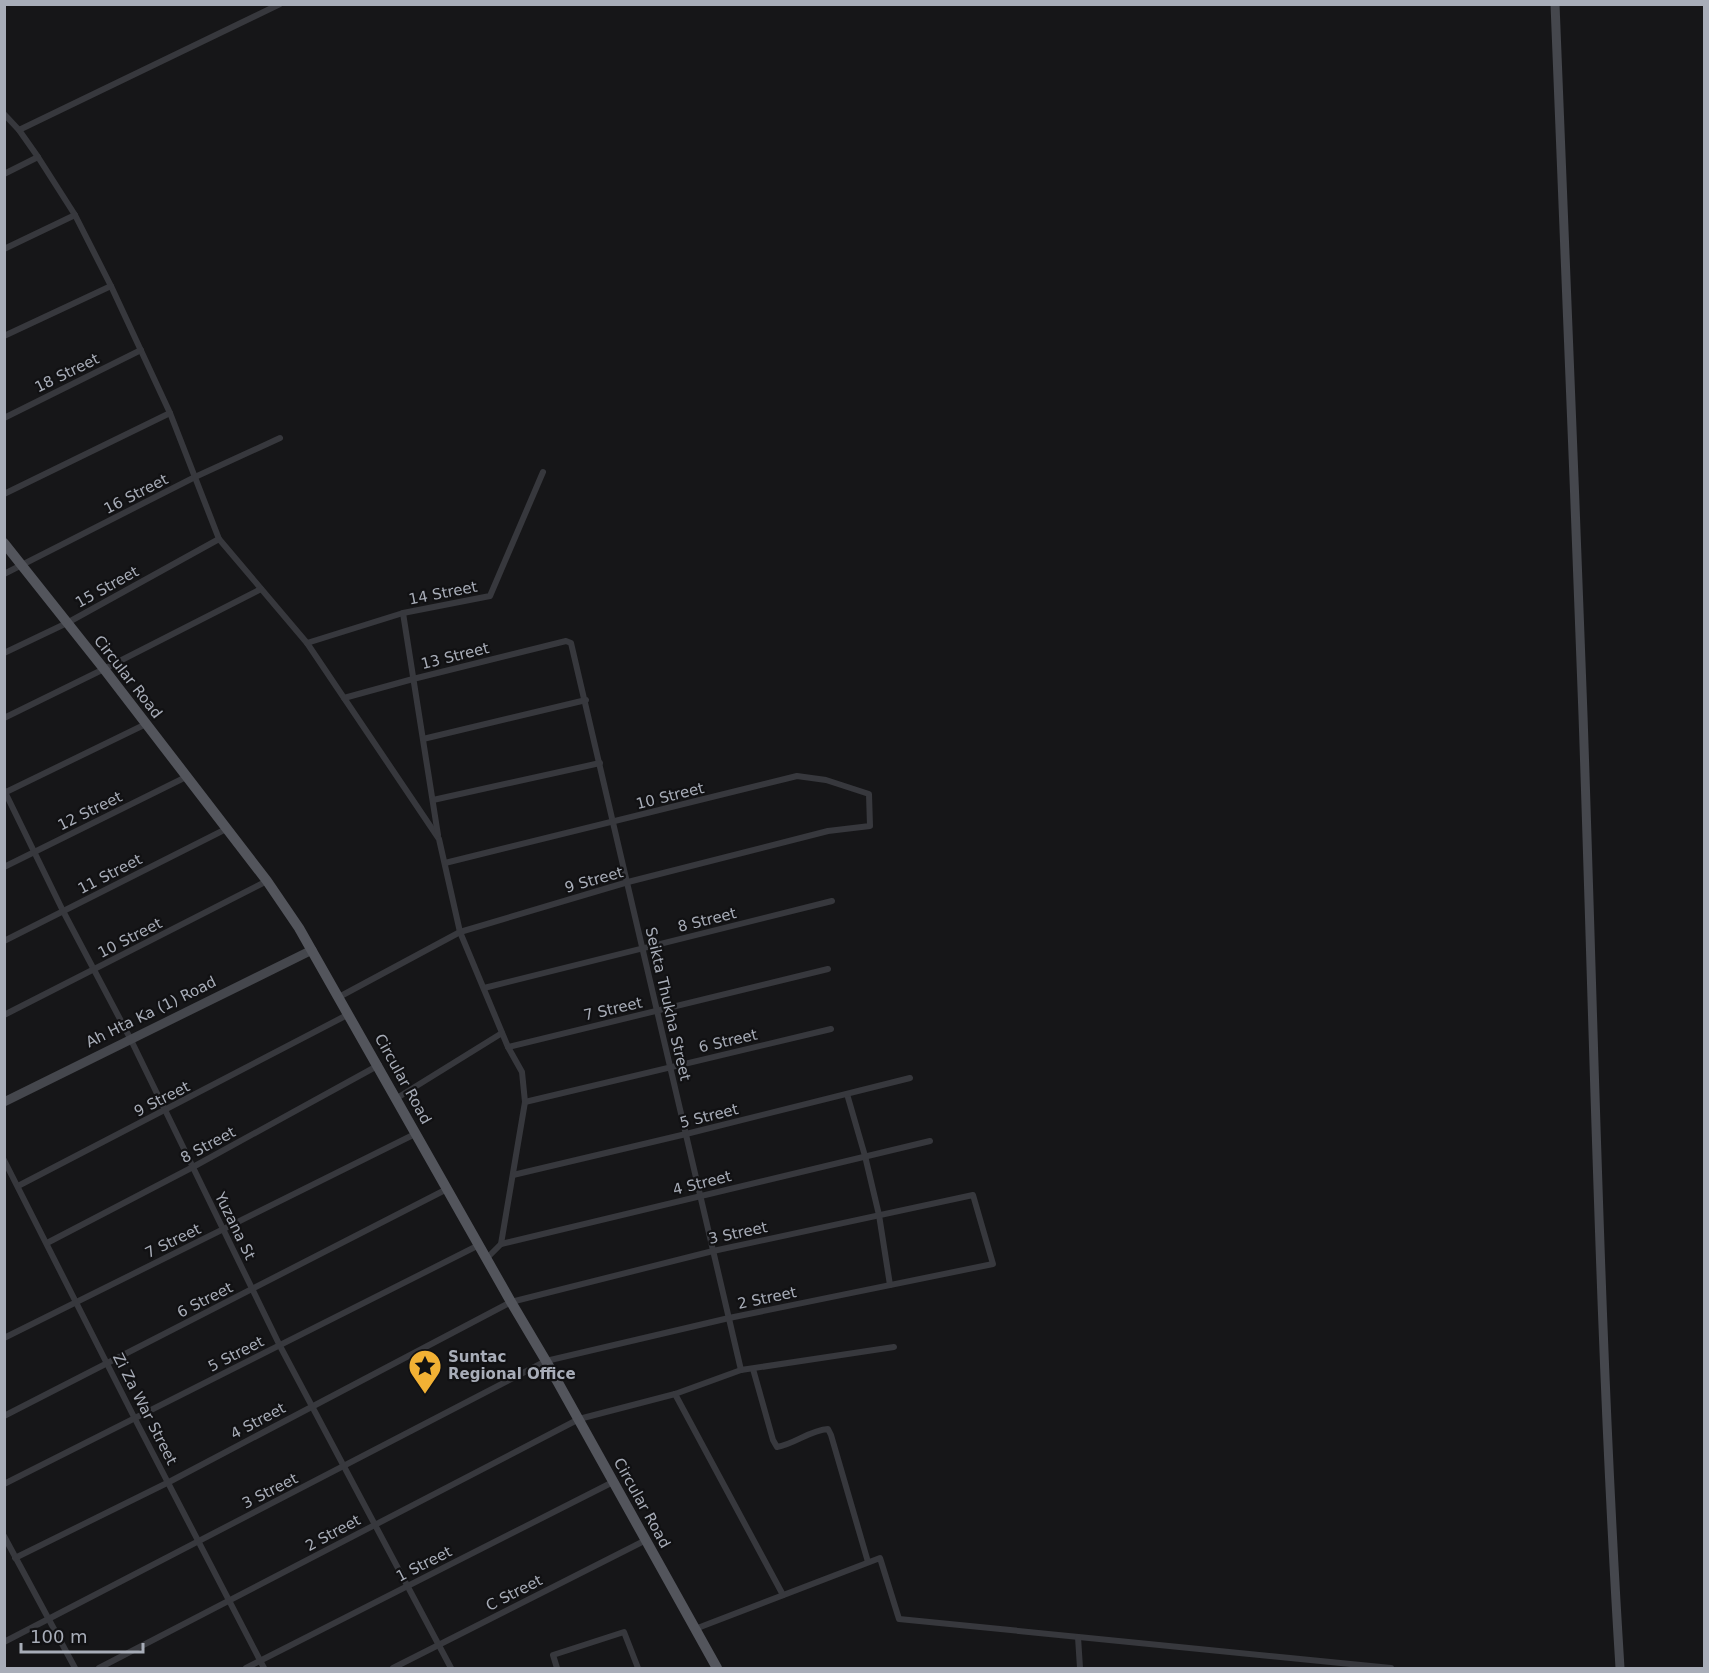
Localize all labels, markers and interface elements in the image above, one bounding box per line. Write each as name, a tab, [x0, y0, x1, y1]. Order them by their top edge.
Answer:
street label: 18 Street	[32, 350, 102, 396]
street label: 16 Street	[101, 470, 171, 518]
street label: 15 Street	[72, 562, 142, 612]
street label: 14 Street	[407, 578, 479, 608]
street label: Circular Road	[90, 632, 166, 722]
street label: 13 Street	[419, 639, 491, 673]
street label: 10 Street	[634, 779, 706, 813]
street label: 12 Street	[55, 788, 125, 834]
street label: 11 Street	[75, 850, 145, 898]
street label: 9 Street	[563, 863, 625, 897]
street label: 8 Street	[676, 904, 738, 936]
street label: 10 Street	[95, 914, 165, 962]
street label: Seikta Thukha Street	[642, 925, 694, 1083]
street label: Ah Hta Ka (1) Road	[83, 973, 219, 1051]
street label: 7 Street	[582, 993, 644, 1025]
street label: 6 Street	[697, 1025, 759, 1057]
street label: Circular Road	[371, 1031, 435, 1127]
street label: 9 Street	[131, 1077, 193, 1121]
street label: 5 Street	[678, 1100, 740, 1132]
street label: 8 Street	[177, 1123, 239, 1167]
street label: 4 Street	[671, 1167, 733, 1199]
street label: Yuzana St	[210, 1188, 259, 1263]
street label: 3 Street	[707, 1218, 769, 1248]
street label: 7 Street	[142, 1220, 204, 1262]
street label: 6 Street	[174, 1278, 236, 1322]
street label: 2 Street	[736, 1283, 798, 1313]
street label: 5 Street	[205, 1332, 267, 1376]
place icon: Suntac Regional Office	[407, 1348, 443, 1395]
place label: Suntac Regional Office	[448, 1348, 576, 1383]
street label: Zi Za War Street	[109, 1350, 181, 1468]
street label: 4 Street	[227, 1399, 289, 1443]
street label: Circular Road	[610, 1455, 674, 1551]
street label: 3 Street	[239, 1469, 301, 1513]
street label: 2 Street	[302, 1511, 364, 1555]
street label: 1 Street	[393, 1542, 455, 1586]
street label: C Street	[483, 1571, 545, 1615]
scale bar	[21, 1616, 142, 1654]
text: 100 m	[30, 1626, 88, 1647]

